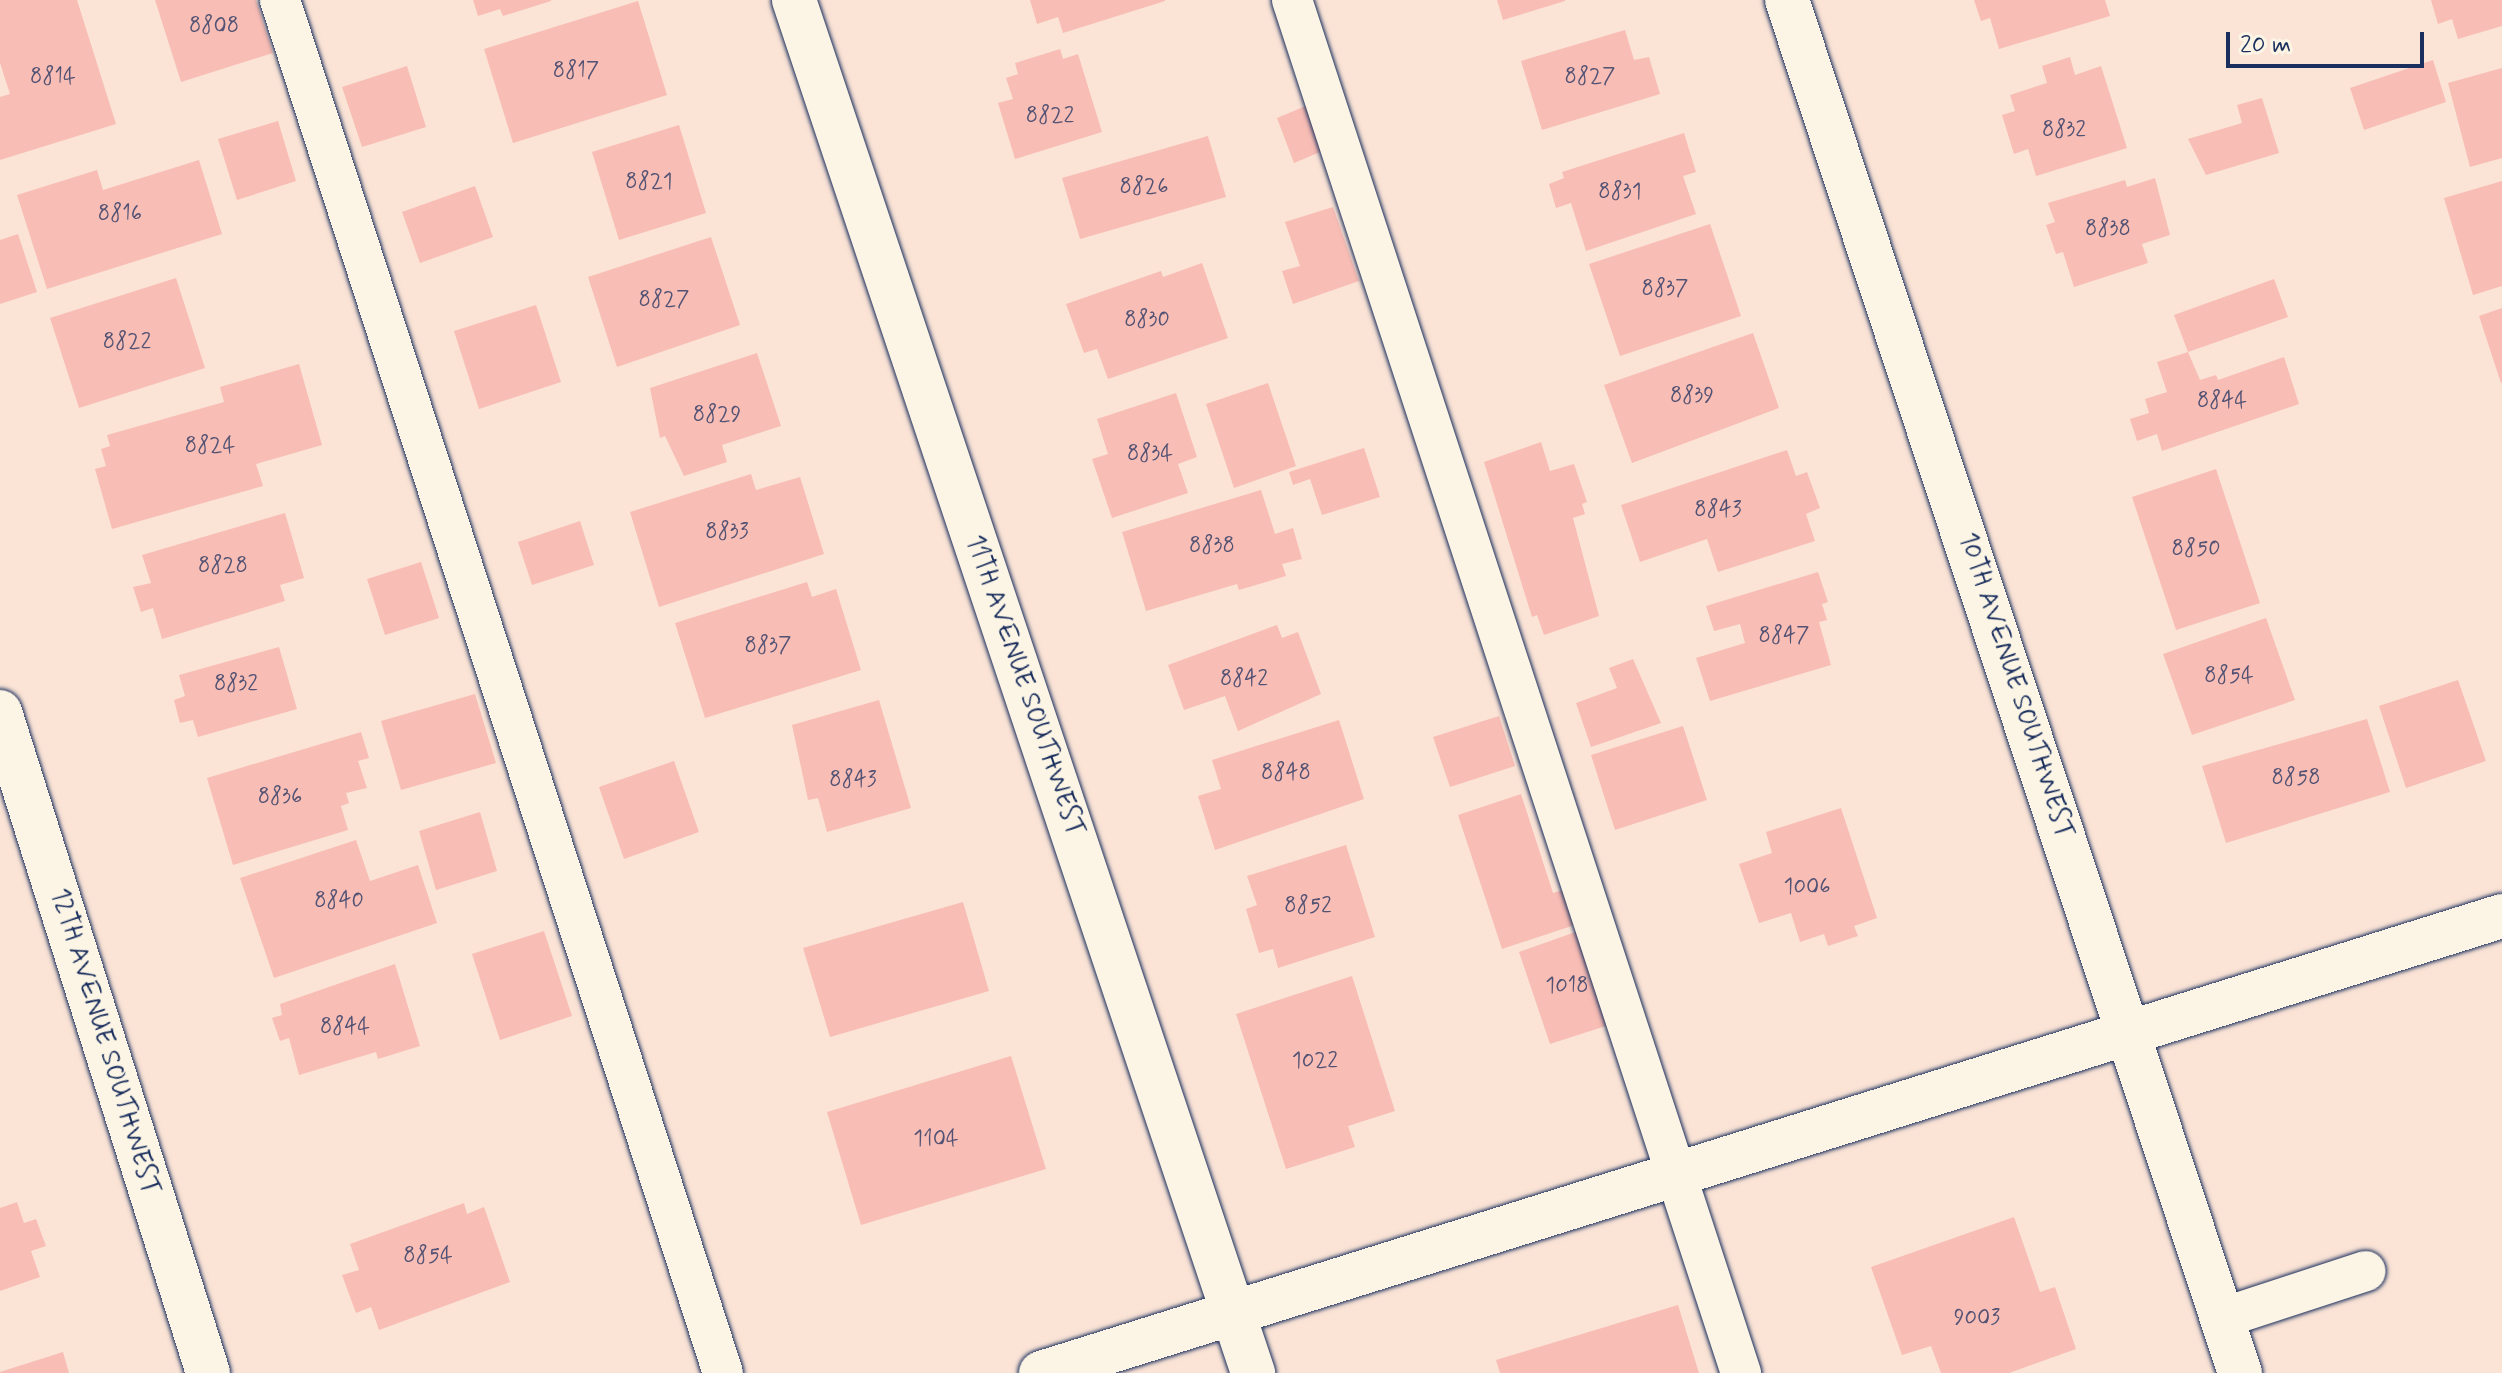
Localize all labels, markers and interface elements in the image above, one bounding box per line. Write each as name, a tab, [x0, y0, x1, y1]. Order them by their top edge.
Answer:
house number: 8808	[189, 14, 239, 40]
scale bar	[2230, 16, 2428, 66]
text: 20 m	[2240, 30, 2291, 61]
house number: 8817	[553, 59, 599, 85]
house number: 8814	[30, 65, 76, 91]
house number: 8827	[1565, 65, 1615, 91]
house number: 8822	[1026, 104, 1074, 130]
house number: 8832	[2042, 118, 2086, 144]
house number: 8821	[625, 170, 673, 196]
house number: 8826	[1120, 175, 1168, 201]
house number: 8831	[1598, 180, 1642, 206]
house number: 8816	[98, 202, 142, 228]
house number: 8838	[2085, 217, 2131, 243]
house number: 8837	[1642, 277, 1688, 303]
house number: 8827	[639, 288, 689, 314]
house number: 8830	[1124, 308, 1170, 334]
house number: 8822	[103, 330, 151, 356]
house number: 8839	[1670, 384, 1714, 410]
house number: 8844	[2197, 389, 2247, 415]
house number: 8829	[693, 403, 741, 429]
house number: 8824	[185, 434, 235, 460]
house number: 8834	[1127, 442, 1173, 468]
house number: 8843	[1694, 498, 1742, 524]
house number: 8833	[705, 520, 749, 546]
street label: 10TH AVENUE SOUTHWEST	[1951, 529, 2079, 843]
street label: 11TH AVENUE SOUTHWEST	[958, 532, 1090, 840]
house number: 8838	[1189, 534, 1235, 560]
house number: 8850	[2172, 537, 2220, 563]
house number: 8828	[198, 554, 248, 580]
house number: 8847	[1759, 624, 1809, 650]
house number: 8837	[745, 634, 791, 660]
house number: 8854	[2204, 664, 2254, 690]
house number: 8842	[1220, 667, 1268, 693]
house number: 8832	[214, 672, 258, 698]
house number: 8848	[1261, 761, 1311, 787]
house number: 8858	[2271, 766, 2321, 792]
house number: 8843	[829, 768, 877, 794]
house number: 8836	[258, 785, 302, 811]
house number: 1006	[1784, 875, 1830, 901]
street label: 12TH AVENUE SOUTHWEST	[43, 885, 165, 1199]
house number: 8840	[314, 889, 364, 915]
house number: 8852	[1284, 894, 1332, 920]
house number: 1018	[1545, 974, 1589, 1000]
house number: 8844	[320, 1015, 370, 1041]
house number: 1022	[1292, 1049, 1338, 1075]
house number: 1104	[913, 1127, 959, 1153]
house number: 8854	[403, 1244, 453, 1270]
house number: 9003	[1954, 1306, 2000, 1332]

